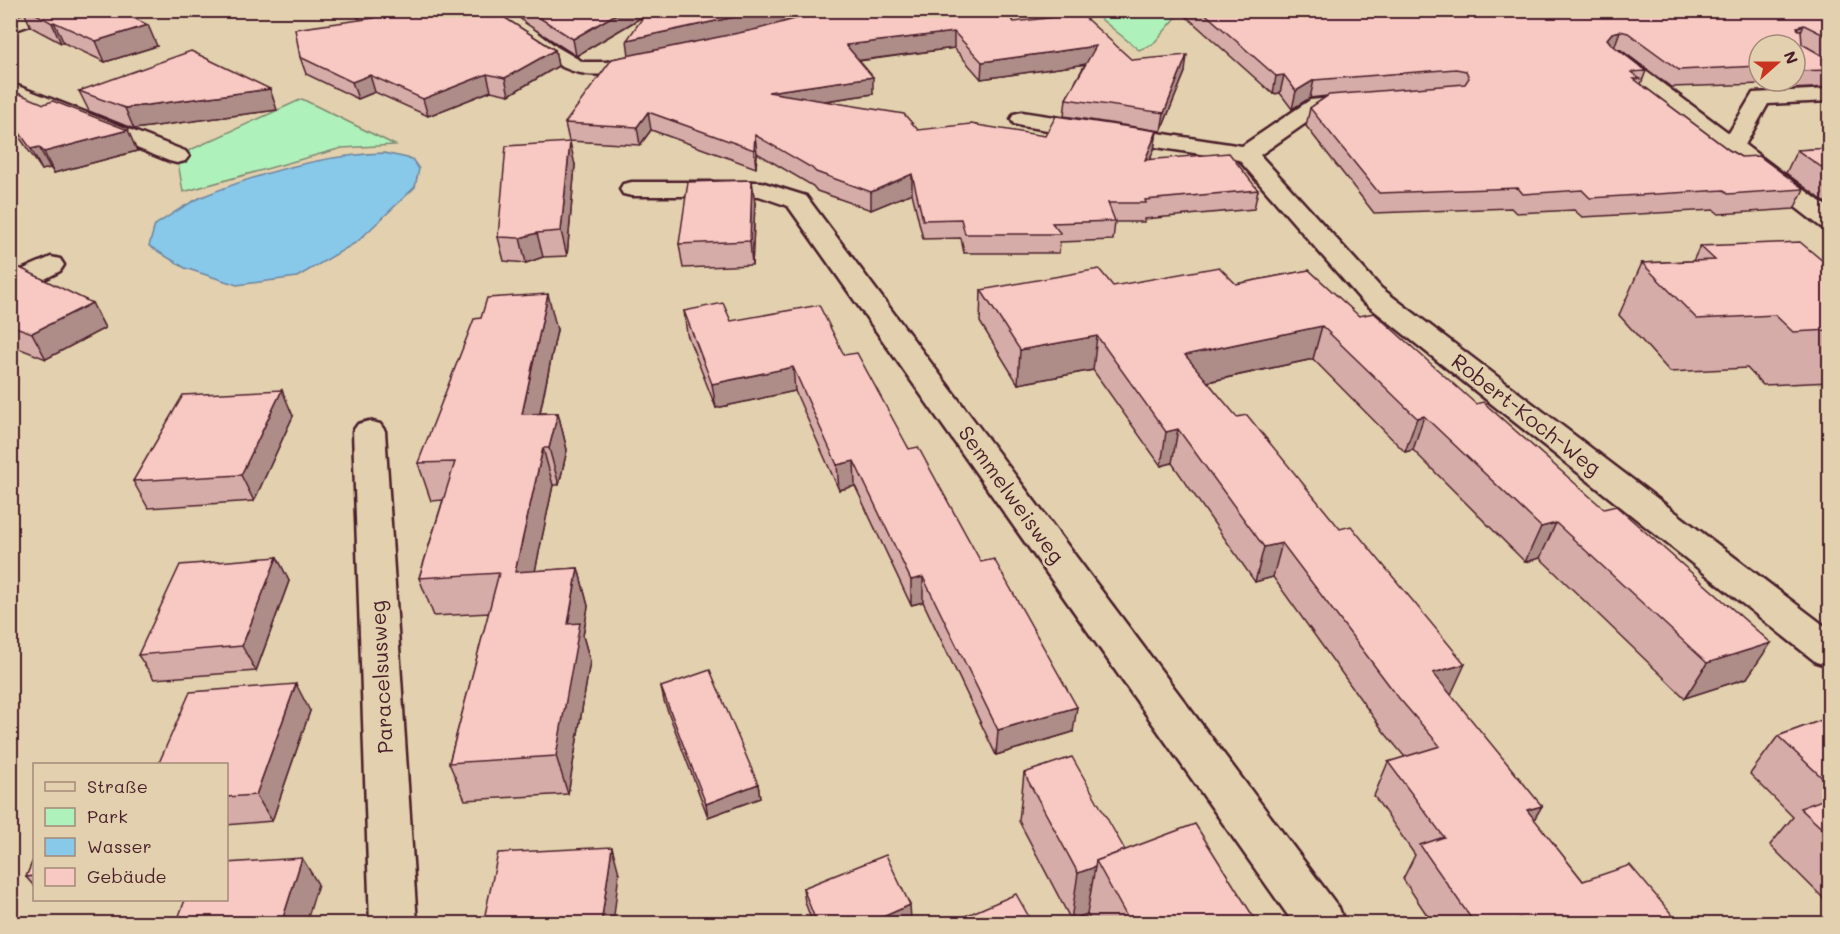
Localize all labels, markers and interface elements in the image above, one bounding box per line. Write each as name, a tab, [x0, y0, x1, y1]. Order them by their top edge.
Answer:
north arrow	[1747, 33, 1807, 93]
text: N	[1779, 48, 1803, 67]
street label: Robert-Koch-Weg	[1447, 347, 1607, 481]
street label: Semmelweisweg	[953, 420, 1071, 568]
street label: Paracelsusweg	[363, 600, 398, 754]
legend	[33, 763, 228, 901]
text: Straße	[87, 774, 148, 798]
text: Park	[87, 804, 128, 828]
text: Wasser	[87, 834, 152, 858]
text: Gebäude	[87, 864, 167, 888]

